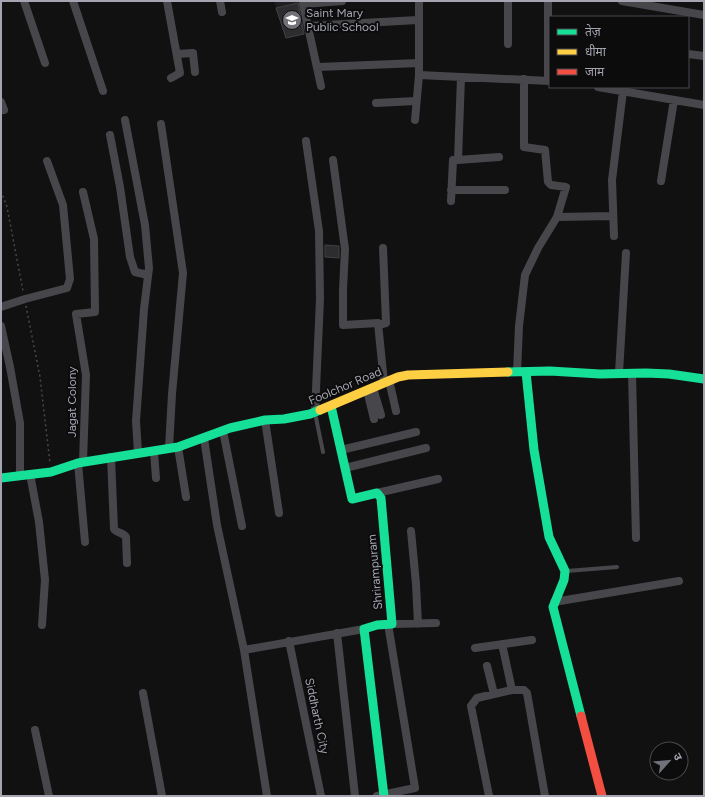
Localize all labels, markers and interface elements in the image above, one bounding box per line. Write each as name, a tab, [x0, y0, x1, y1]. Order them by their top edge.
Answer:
place label: Saint Mary Public School	[306, 6, 379, 34]
school or university icon: Saint Mary Public School	[281, 9, 303, 31]
legend	[549, 16, 689, 88]
text: तेज़	[585, 24, 602, 39]
text: धीमा	[585, 44, 607, 59]
text: जाम	[585, 65, 605, 79]
street label: Foolchor Road	[306, 364, 384, 408]
street label: Jagat Colony	[65, 366, 79, 438]
street label: Shrirampuram	[365, 534, 385, 610]
street label: Siddharth City	[302, 677, 332, 756]
north arrow	[649, 741, 689, 781]
text: उ	[670, 751, 685, 763]

